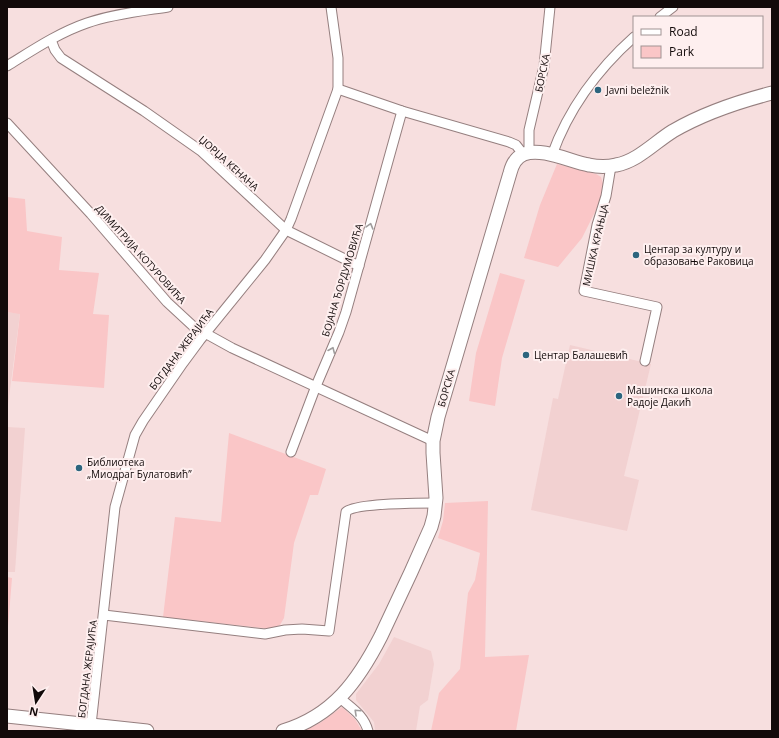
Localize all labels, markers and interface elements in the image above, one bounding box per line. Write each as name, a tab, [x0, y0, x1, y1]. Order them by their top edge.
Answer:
legend	[633, 16, 763, 68]
text: Road	[669, 23, 698, 40]
text: Park	[669, 43, 695, 60]
street label: БОРСКА	[531, 52, 553, 93]
place label: Javni beležnik	[605, 83, 670, 97]
marker: Javni beležnik	[593, 85, 603, 95]
street label: ЏОРЏА КЕНАНА	[196, 132, 263, 194]
street label: ДИМИТРИЈА КОТУРОВИЋА	[93, 201, 190, 307]
street label: МИШКА КРАЊЦА	[579, 202, 611, 287]
street label: БОЈАНА ЂОРДУМОВИЋА	[318, 221, 366, 338]
one-way arrow	[366, 223, 374, 230]
place label: Центар за културу и образовање Раковица	[644, 242, 754, 268]
marker: Центар за културу и образовање Раковица	[631, 250, 641, 260]
street label: БОГДАНА ЖЕРАЈИЋА	[146, 305, 217, 393]
one-way arrow	[327, 347, 335, 354]
place label: Центар Балашевић	[534, 348, 628, 362]
marker: Центар Балашевић	[521, 350, 531, 360]
street label: БОРСКА	[434, 367, 458, 409]
place label: Машинска школа Радоје Дакић	[627, 383, 713, 409]
marker: Машинска школа Радоје Дакић	[614, 391, 624, 401]
place label: Библиотека „Миодраг Булатовић”	[87, 455, 192, 481]
marker: Библиотека „Миодраг Булатовић”	[74, 463, 84, 473]
street label: БОГДАНА ЖЕРАЈИЋА	[74, 618, 100, 719]
north arrow	[16, 682, 56, 722]
text: N	[28, 704, 40, 721]
one-way arrow	[354, 710, 362, 717]

